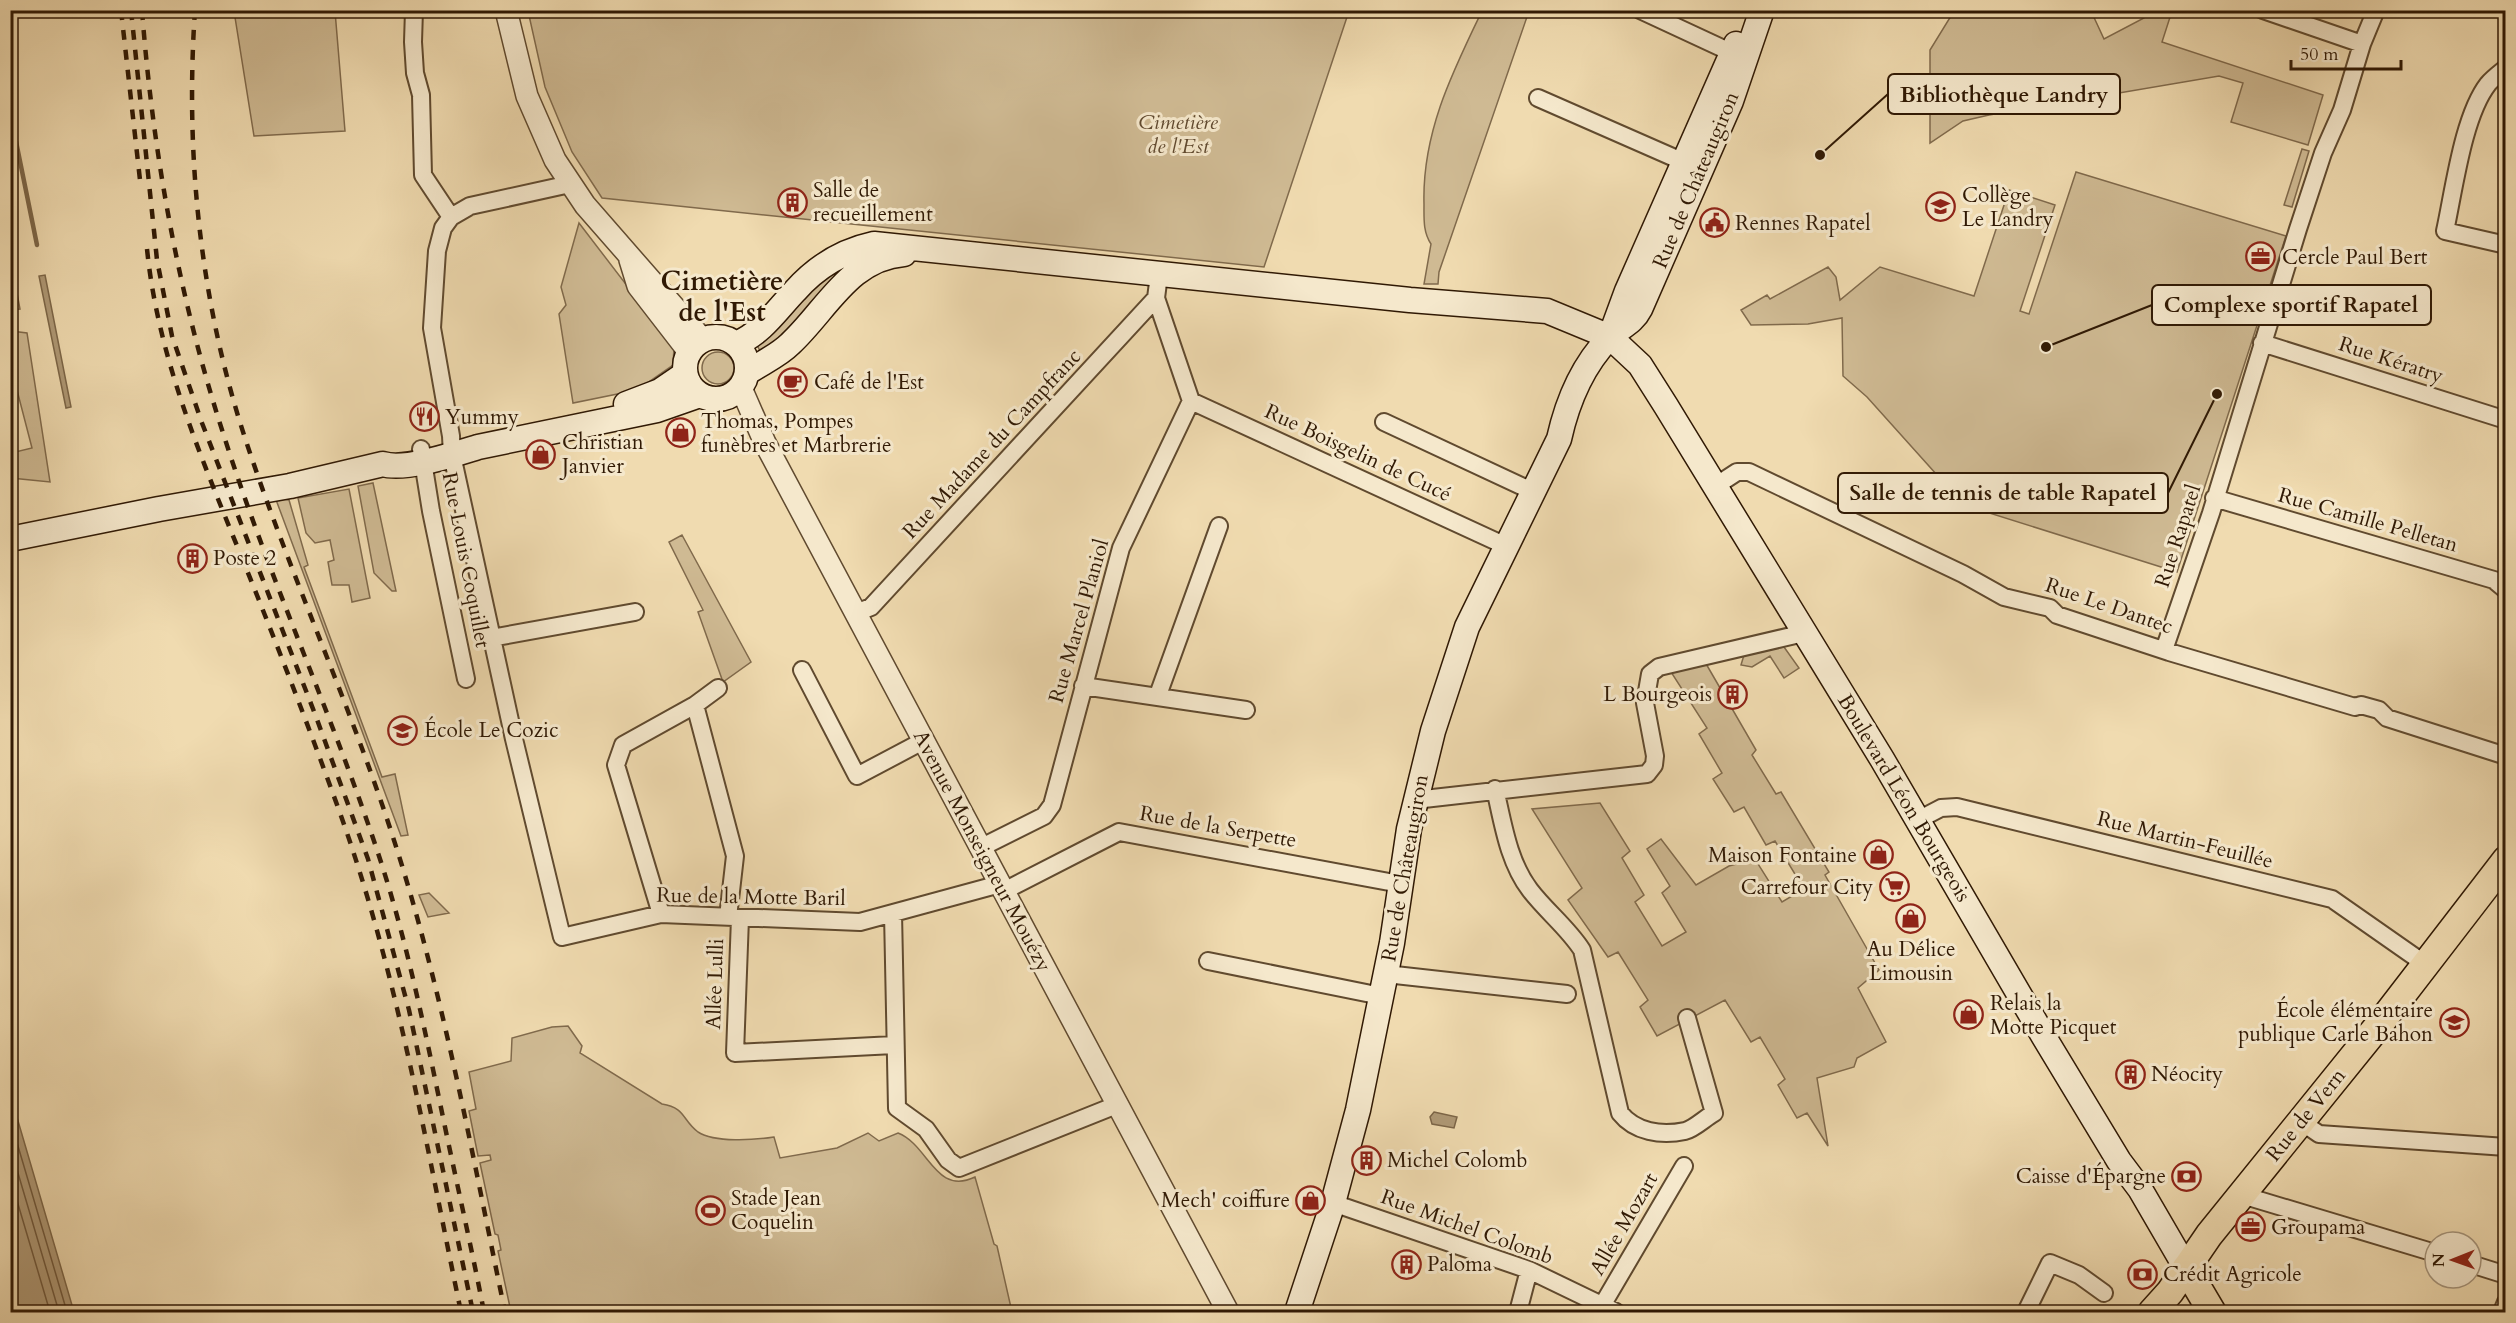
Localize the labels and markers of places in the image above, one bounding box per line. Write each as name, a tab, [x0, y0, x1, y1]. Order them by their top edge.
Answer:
callout: Bibliothèque Landry	[1888, 74, 2120, 114]
place label: Salle de recueillement	[813, 176, 933, 229]
place label: Collège Le Landry	[1962, 181, 2054, 234]
building icon: Salle de recueillement	[776, 186, 808, 218]
school or university icon: Collège Le Landry	[1925, 191, 1957, 223]
public building icon: Rennes Rapatel	[1698, 207, 1730, 239]
place label: Rennes Rapatel	[1735, 209, 1871, 238]
office icon: Cercle Paul Bert	[2245, 241, 2277, 273]
place label: Cercle Paul Bert	[2282, 243, 2428, 272]
callout: Complexe sportif Rapatel	[2152, 285, 2431, 325]
cafe icon: Café de l'Est	[777, 366, 809, 398]
place label: Café de l'Est	[814, 368, 924, 397]
restaurant icon: Yummy	[408, 401, 440, 433]
place label: Yummy	[445, 403, 519, 432]
place label: Thomas, Pompes funèbres et Marbrerie	[701, 407, 891, 460]
shop icon: Thomas, Pompes funèbres et Marbrerie	[664, 417, 696, 449]
place label: Christian Janvier	[559, 428, 644, 481]
shop icon: Christian Janvier	[525, 438, 557, 470]
callout: Salle de tennis de table Rapatel	[1838, 473, 2168, 513]
building icon: Poste 2	[176, 542, 208, 574]
place label: Poste 2	[213, 544, 277, 573]
building icon: L Bourgeois	[1717, 678, 1749, 710]
place label: L Bourgeois	[1603, 680, 1712, 709]
school or university icon: École Le Cozic	[387, 714, 419, 746]
place label: École Le Cozic	[424, 716, 559, 745]
shop icon: Maison Fontaine	[1862, 839, 1894, 871]
place label: Maison Fontaine	[1708, 841, 1857, 870]
supermarket icon: Carrefour City	[1878, 871, 1910, 903]
place label: Carrefour City	[1741, 873, 1873, 902]
shop icon: Au Délice Limousin	[1895, 902, 1927, 934]
place label: Au Délice Limousin	[1866, 935, 1956, 988]
place label: Relais la Motte Picquet	[1990, 989, 2117, 1042]
place label: École élémentaire publique Carle Bahon	[2238, 996, 2433, 1049]
shop icon: Relais la Motte Picquet	[1953, 999, 1985, 1031]
school or university icon: École élémentaire publique Carle Bahon	[2438, 1006, 2470, 1038]
building icon: Néocity	[2114, 1058, 2146, 1090]
place label: Néocity	[2151, 1060, 2223, 1089]
building icon: Michel Colomb	[1350, 1144, 1382, 1176]
place label: Michel Colomb	[1387, 1146, 1527, 1175]
bank icon: Caisse d'Épargne	[2171, 1160, 2203, 1192]
place label: Caisse d'Épargne	[2016, 1162, 2166, 1191]
place label: Stade Jean Coquelin	[731, 1184, 821, 1237]
shop icon: Mech' coiffure	[1295, 1184, 1327, 1216]
place label: Mech' coiffure	[1161, 1186, 1290, 1215]
sports icon: Stade Jean Coquelin	[694, 1194, 726, 1226]
office icon: Groupama	[2234, 1211, 2266, 1243]
place label: Groupama	[2271, 1213, 2365, 1242]
building icon: Paloma	[1390, 1248, 1422, 1280]
place label: Paloma	[1427, 1250, 1492, 1279]
bank icon: Crédit Agricole	[2126, 1258, 2158, 1290]
place label: Crédit Agricole	[2163, 1260, 2302, 1289]

